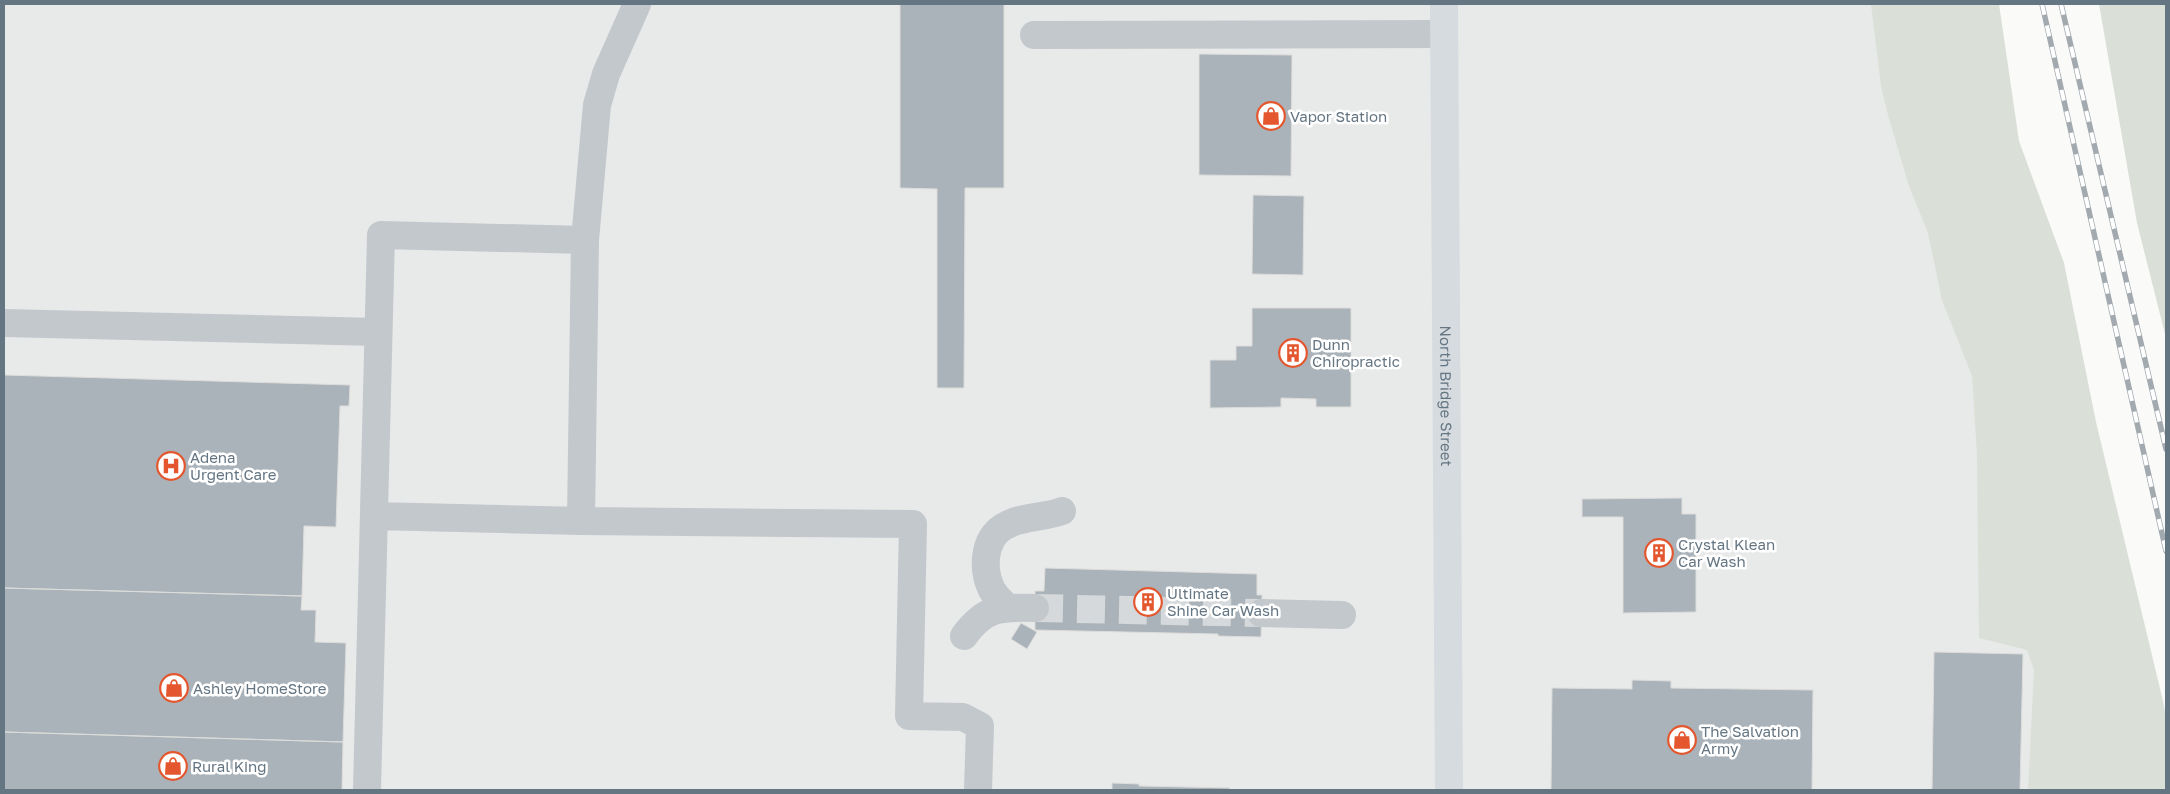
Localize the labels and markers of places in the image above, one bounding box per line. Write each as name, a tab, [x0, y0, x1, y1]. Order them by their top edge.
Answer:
shop icon: Vapor Station	[1256, 101, 1286, 131]
place label: Vapor Station	[1290, 107, 1387, 125]
place label: Dunn Chiropractic	[1312, 335, 1400, 370]
building icon: Dunn Chiropractic	[1278, 338, 1308, 368]
place label: Adena Urgent Care	[190, 448, 277, 483]
hospital icon: Adena Urgent Care	[156, 451, 186, 481]
place label: Crystal Klean Car Wash	[1678, 535, 1775, 570]
building icon: Crystal Klean Car Wash	[1644, 538, 1674, 568]
place label: Ultimate Shine Car Wash	[1167, 584, 1279, 619]
building icon: Ultimate Shine Car Wash	[1133, 587, 1163, 617]
shop icon: Ashley HomeStore	[159, 673, 189, 703]
place label: Ashley HomeStore	[193, 679, 327, 697]
place label: The Salvation Army	[1701, 722, 1799, 757]
shop icon: The Salvation Army	[1667, 725, 1697, 755]
shop icon: Rural King	[158, 751, 188, 781]
place label: Rural King	[192, 757, 267, 775]

